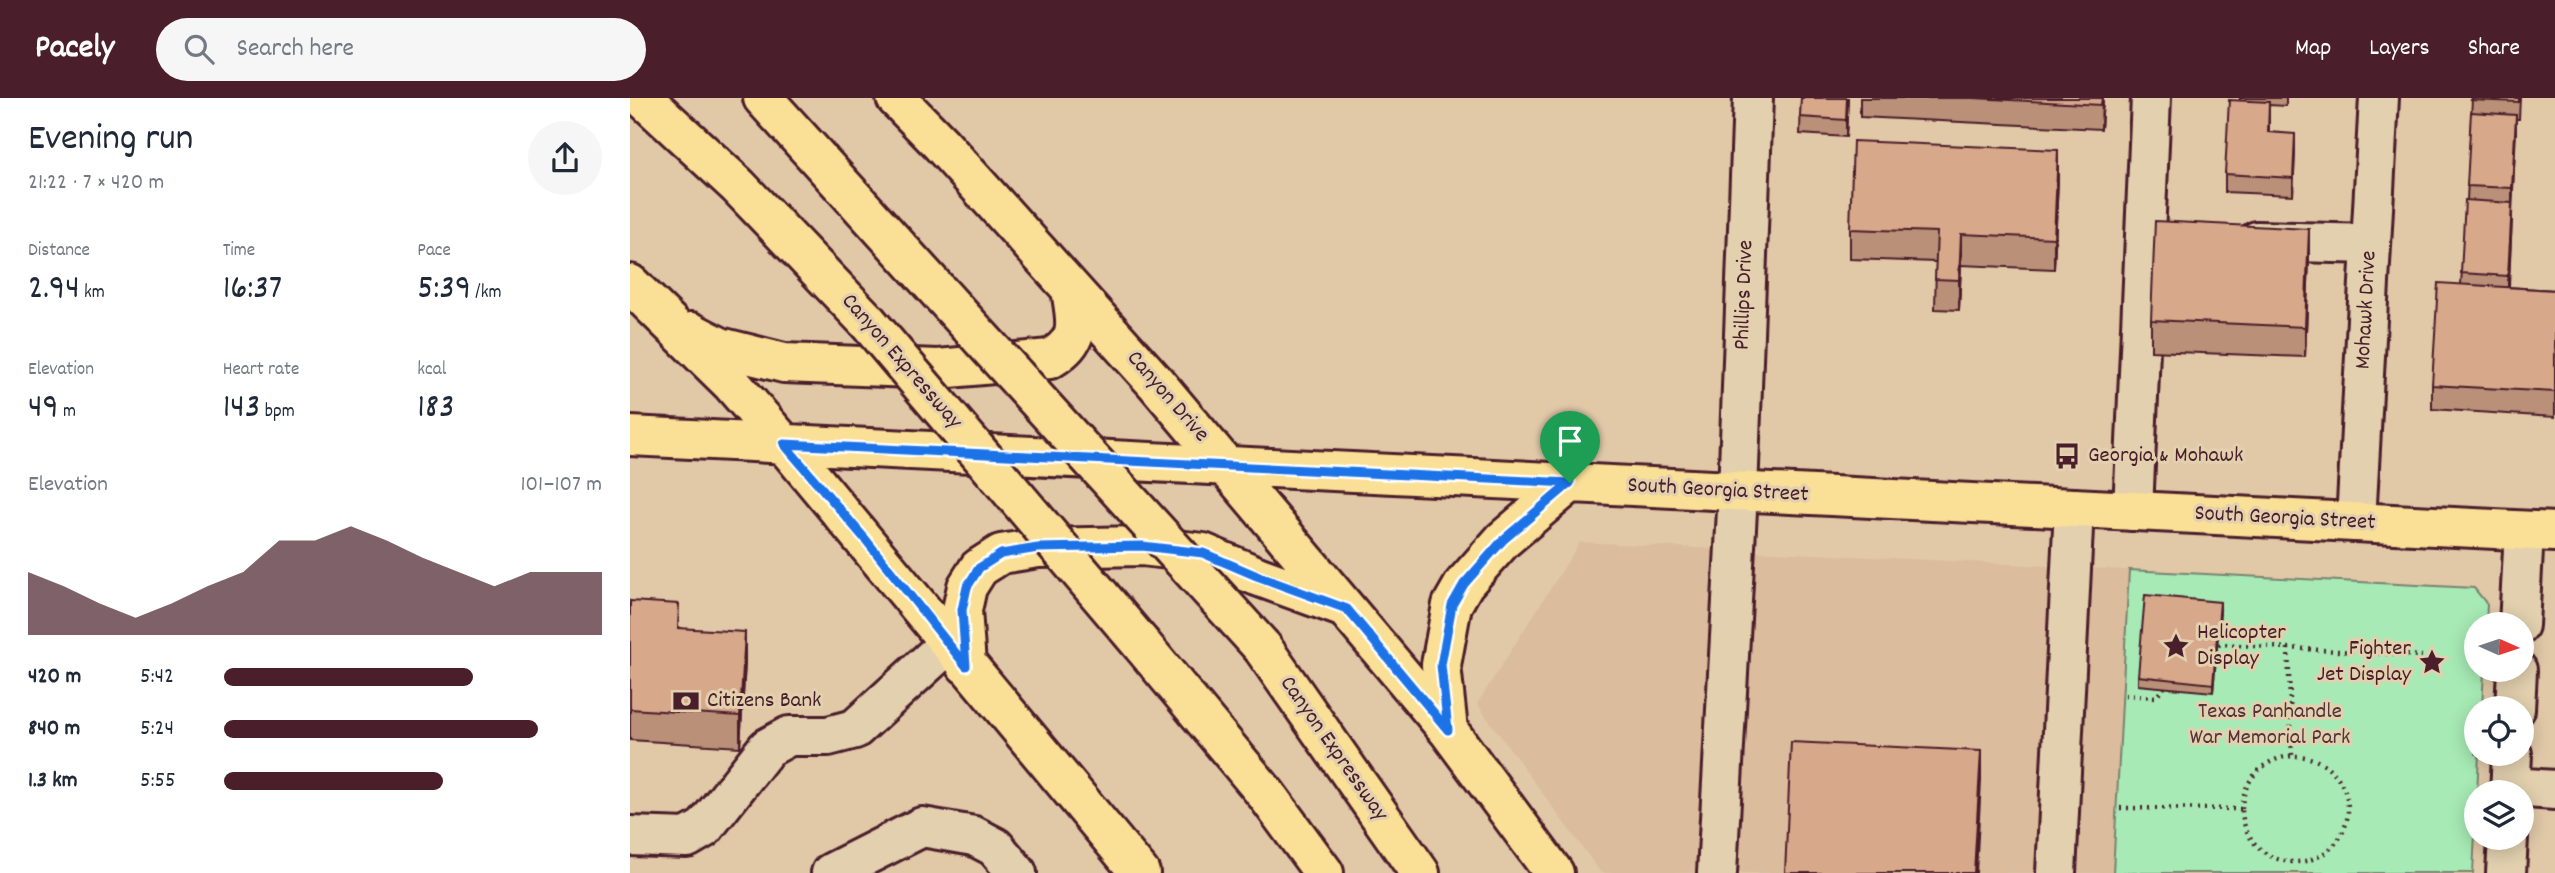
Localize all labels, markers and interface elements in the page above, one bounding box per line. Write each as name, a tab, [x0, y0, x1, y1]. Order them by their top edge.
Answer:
search box	[156, 18, 646, 81]
text: Pacely	[35, 26, 114, 73]
icon: search	[180, 30, 218, 68]
text: Search here	[236, 31, 354, 68]
text: Map	[2295, 32, 2331, 66]
text: Layers	[2369, 32, 2430, 66]
text: Share	[2468, 32, 2520, 66]
text: Evening run	[28, 113, 193, 168]
button: share	[528, 121, 602, 195]
text: 21:22 · 7 × 420 m	[28, 167, 164, 200]
text: Distance	[28, 238, 90, 265]
text: Time	[223, 238, 255, 265]
text: Pace	[417, 238, 451, 265]
street label: Phillips Drive	[1727, 239, 1763, 351]
street label: Mohawk Drive	[2347, 250, 2387, 370]
text: 2.94	[28, 265, 80, 315]
text: 16:37	[223, 265, 282, 315]
text: 5:39	[417, 265, 471, 315]
text: km	[80, 280, 105, 307]
text: /km	[471, 280, 502, 307]
street label: Canyon Expressway	[833, 287, 970, 438]
street label: Canyon Drive	[1118, 344, 1216, 450]
text: Elevation	[28, 357, 94, 384]
text: Heart rate	[223, 357, 299, 384]
text: kcal	[417, 357, 446, 384]
text: 49	[28, 384, 59, 434]
text: 143	[223, 384, 260, 434]
text: 183	[417, 384, 455, 434]
text: m	[59, 399, 76, 426]
text: bpm	[260, 399, 295, 426]
pin	[1540, 411, 1600, 483]
icon: arrive	[1551, 422, 1589, 460]
place label: Georgia & Mohawk	[2088, 440, 2244, 473]
bus stop icon: Georgia & Mohawk	[2052, 441, 2082, 471]
text: Elevation	[28, 469, 108, 502]
text: 101–107 m	[521, 469, 602, 502]
street label: South Georgia Street	[1627, 470, 1809, 512]
street label: South Georgia Street	[2194, 498, 2376, 540]
north arrow	[2464, 612, 2534, 682]
map controls	[2464, 612, 2534, 850]
place label: Helicopter Display	[2197, 617, 2286, 676]
place icon: Helicopter Display	[2161, 631, 2191, 661]
place label: Fighter Jet Display	[2317, 633, 2412, 692]
place icon: Fighter Jet Display	[2417, 647, 2447, 677]
text: 420 m	[28, 661, 81, 694]
text: 5:42	[140, 661, 174, 694]
street label: Canyon Expressway	[1271, 670, 1396, 829]
place label: Citizens Bank	[707, 685, 821, 718]
bank icon: Citizens Bank	[671, 686, 701, 716]
park label: Texas Panhandle War Memorial Park	[2190, 696, 2350, 755]
button: locate	[2464, 696, 2534, 766]
text: 840 m	[28, 713, 80, 746]
text: 5:24	[140, 713, 174, 746]
text: 1.3 km	[28, 765, 78, 798]
text: 5:55	[140, 765, 176, 798]
button: layers	[2464, 780, 2534, 850]

